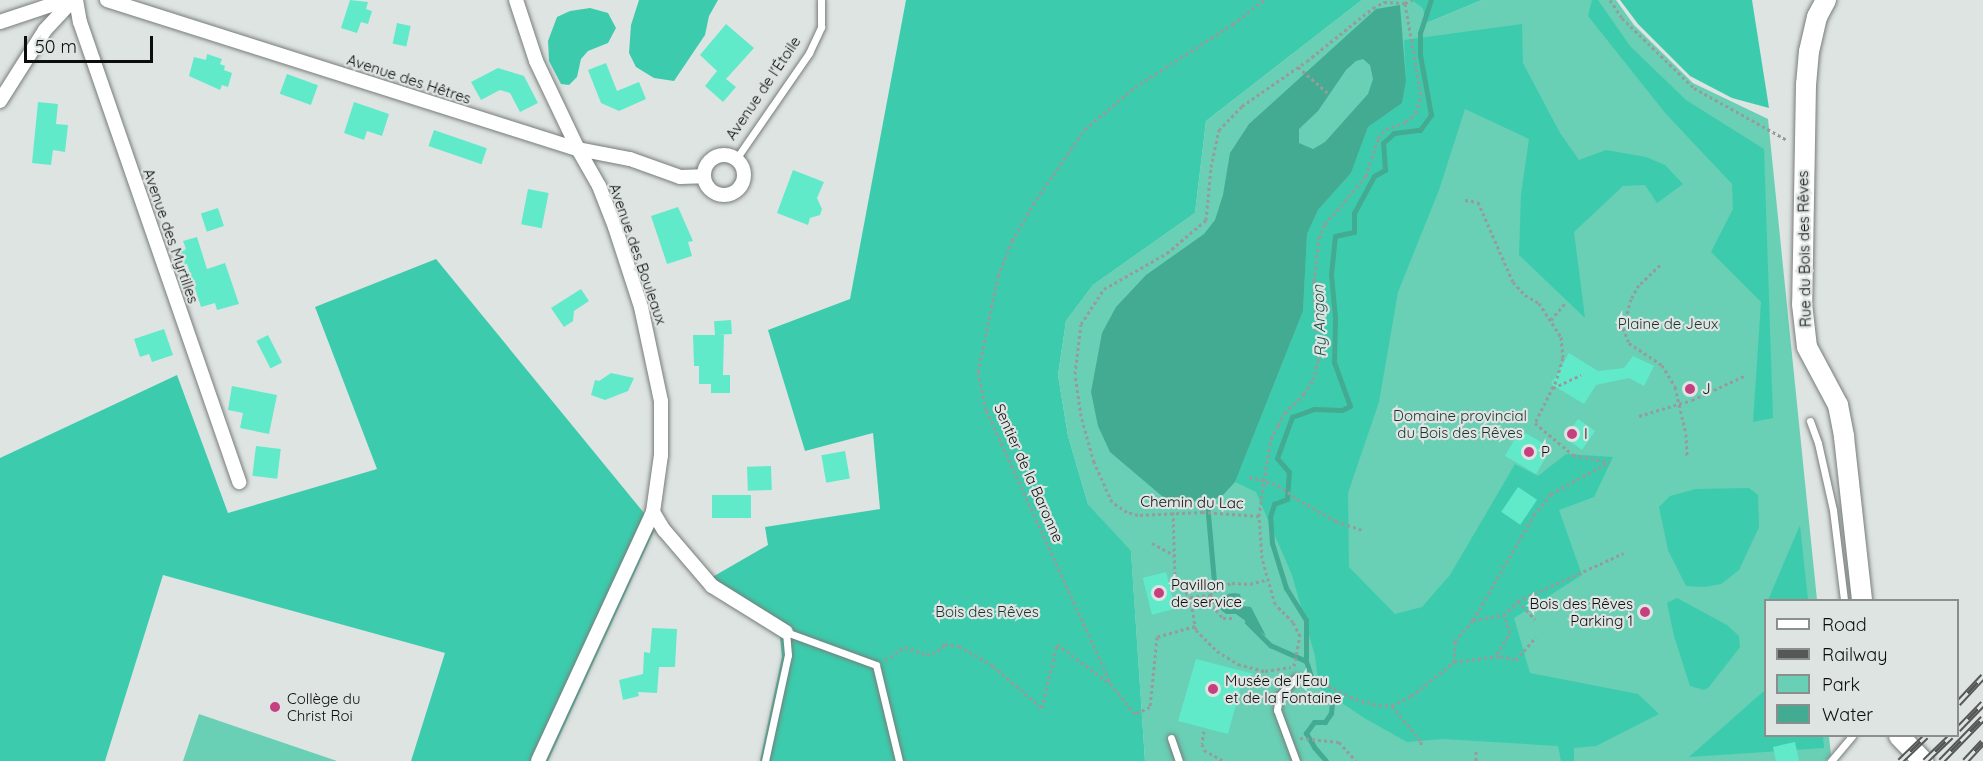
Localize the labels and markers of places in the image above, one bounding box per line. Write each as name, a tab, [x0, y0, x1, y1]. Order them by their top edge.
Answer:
place label: J	[1702, 380, 1711, 398]
marker: J	[1683, 382, 1697, 396]
place label: I	[1584, 425, 1588, 443]
marker: I	[1565, 427, 1579, 441]
place label: P	[1541, 443, 1550, 461]
marker: P	[1522, 445, 1536, 459]
place label: Pavillon de service	[1171, 575, 1242, 610]
marker: Pavillon de service	[1152, 586, 1166, 600]
place label: Bois des Rêves Parking 1	[1529, 594, 1633, 629]
marker: Bois des Rêves Parking 1	[1638, 605, 1652, 619]
place label: Musée de l'Eau et de la Fontaine	[1225, 671, 1341, 706]
marker: Musée de l'Eau et de la Fontaine	[1206, 682, 1220, 696]
place label: Collège du Christ Roi	[287, 689, 360, 724]
marker: Collège du Christ Roi	[268, 700, 282, 714]

